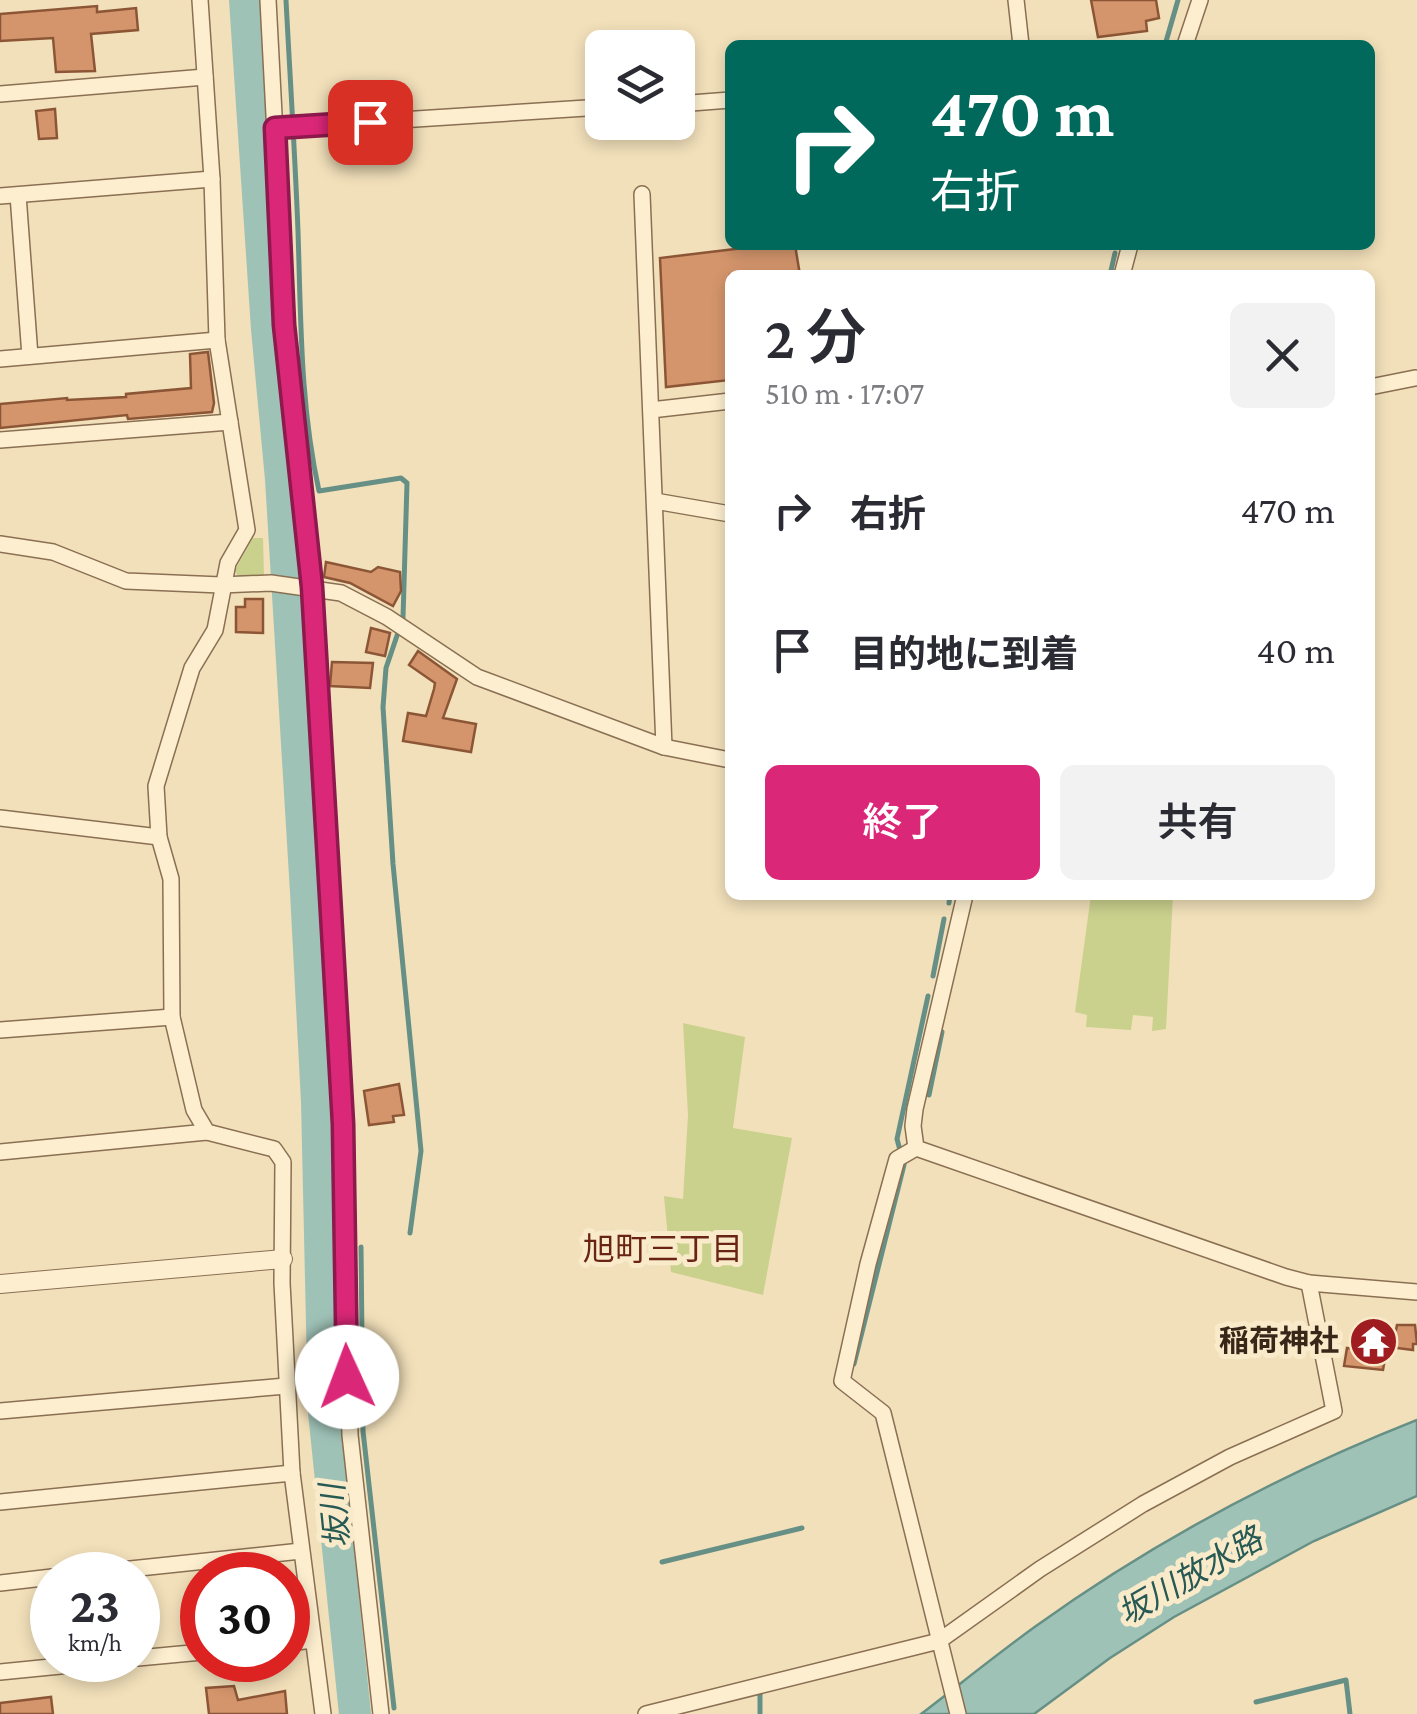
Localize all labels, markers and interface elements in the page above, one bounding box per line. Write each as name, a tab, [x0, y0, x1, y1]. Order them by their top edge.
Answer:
map controls	[585, 30, 695, 140]
button: layers	[585, 30, 695, 140]
text: 470 m	[930, 73, 1114, 151]
pin	[328, 80, 413, 165]
icon: right	[765, 80, 895, 210]
icon: arrive	[343, 95, 398, 150]
text: 右折	[930, 167, 1020, 217]
button: close	[1230, 303, 1335, 408]
text: 2 分	[765, 304, 866, 371]
text: 510 m · 17:07	[765, 375, 924, 411]
icon: right	[765, 483, 820, 538]
text: 470 m	[1240, 489, 1335, 531]
text: 右折	[850, 493, 926, 535]
icon: arrive	[765, 623, 820, 678]
text: 40 m	[1256, 629, 1335, 671]
text: 目的地に到着	[850, 633, 1078, 675]
button: 終了	[765, 765, 1040, 880]
button: 共有	[1060, 765, 1335, 880]
district label: 旭町三丁目	[583, 1231, 743, 1267]
temple icon: 稲荷神社	[1348, 1315, 1400, 1367]
place label: 稲荷神社	[1219, 1324, 1339, 1357]
position arrow	[295, 1325, 399, 1429]
water label: 坂川	[313, 1479, 356, 1550]
water label: 坂川放水路	[1112, 1519, 1271, 1632]
speed limit sign: 30	[180, 1552, 310, 1682]
text: 23	[70, 1577, 120, 1633]
text: km/h	[68, 1629, 122, 1656]

